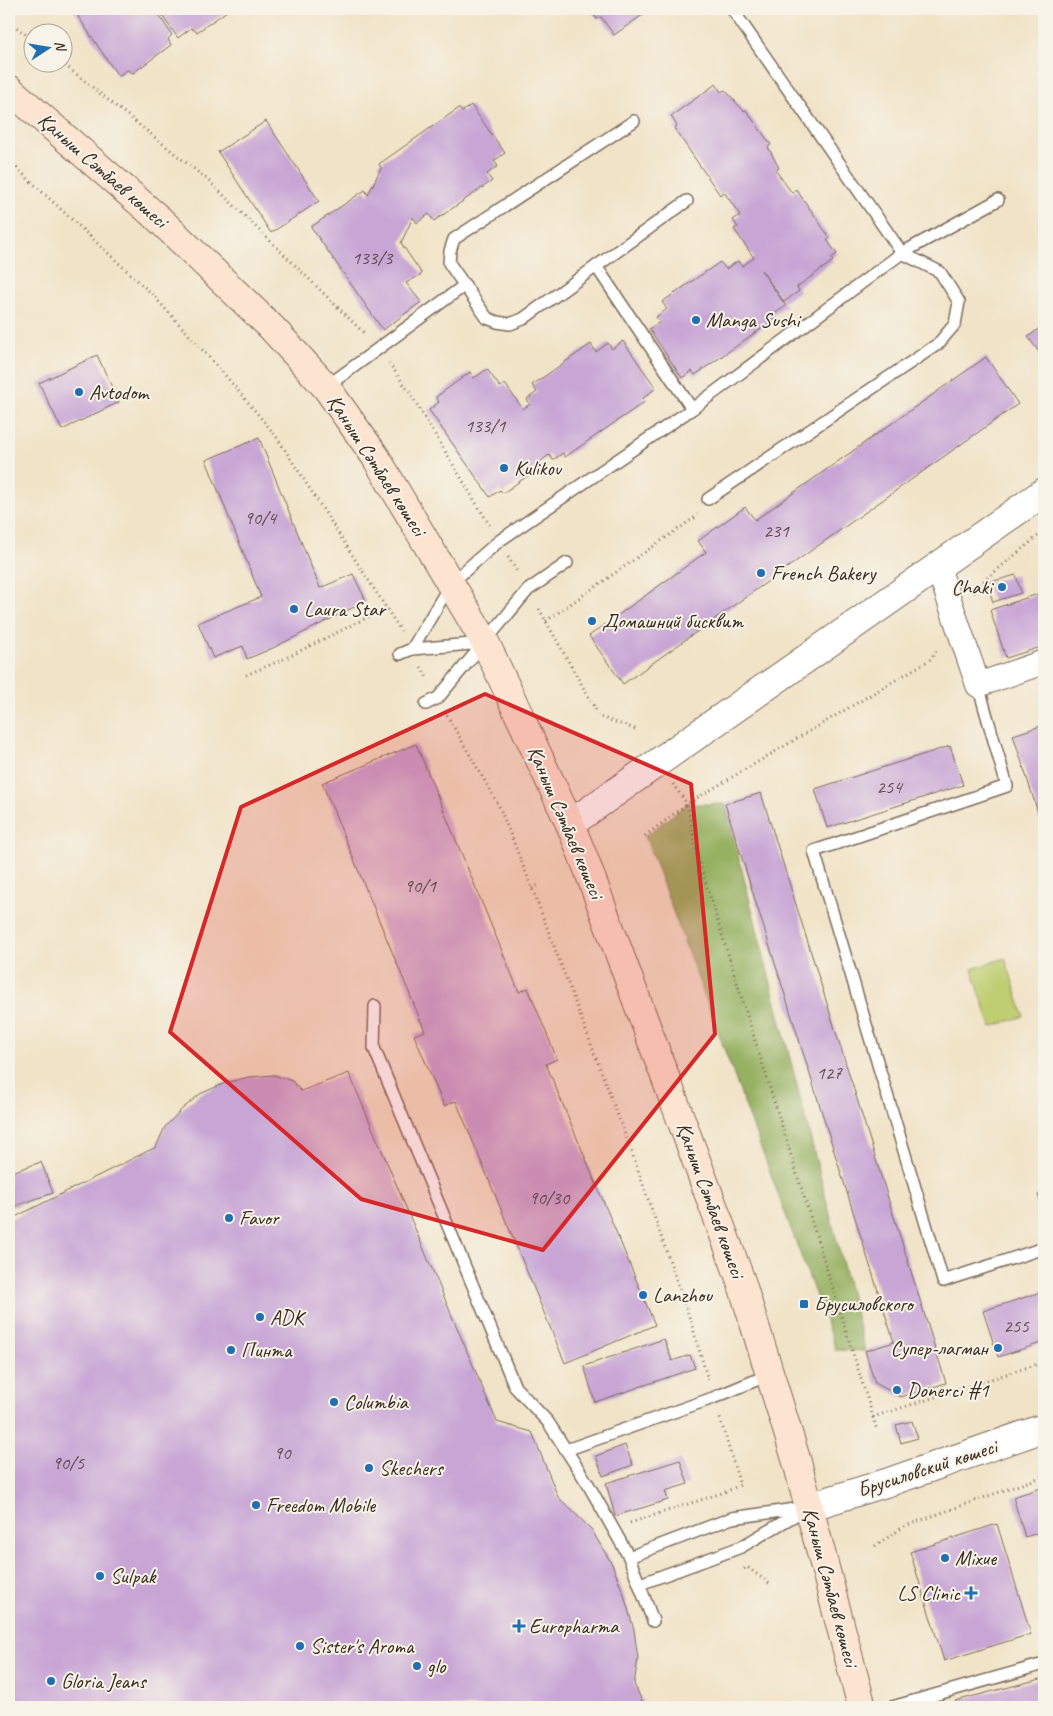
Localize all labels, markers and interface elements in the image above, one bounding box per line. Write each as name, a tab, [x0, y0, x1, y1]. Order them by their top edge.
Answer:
north arrow	[22, 22, 72, 72]
text: N	[51, 39, 70, 54]
street label: Қаныш Сәтбаев көшесі	[33, 107, 176, 235]
house number: 133/3	[352, 246, 394, 270]
place label: Manga Sushi	[706, 307, 803, 333]
marker: Manga Sushi	[690, 314, 702, 326]
place label: Avtodom	[89, 379, 150, 405]
marker: Avtodom	[73, 386, 85, 398]
street label: Қаныш Сәтбаев көшесі	[322, 389, 434, 543]
house number: 133/1	[465, 414, 507, 438]
place label: Kulikov	[514, 455, 563, 481]
marker: Kulikov	[498, 462, 510, 474]
house number: 90/4	[244, 506, 278, 530]
house number: 231	[763, 519, 790, 543]
place label: French Bakery	[771, 560, 877, 586]
marker: French Bakery	[755, 567, 767, 579]
place label: Chaki	[952, 574, 995, 600]
marker: Chaki	[996, 581, 1008, 593]
place label: Laura Star	[304, 596, 386, 622]
marker: Laura Star	[288, 603, 300, 615]
place label: Домашний бисквит	[602, 608, 744, 634]
marker: Домашний бисквит	[586, 615, 598, 627]
street label: Қаныш Сәтбаев көшесі	[522, 742, 611, 905]
house number: 254	[876, 775, 904, 799]
house number: 90/1	[404, 874, 437, 898]
house number: 127	[816, 1061, 843, 1085]
street label: Қаныш Сәтбаев көшесі	[671, 1119, 752, 1284]
house number: 90/30	[529, 1186, 571, 1210]
place label: Favor	[239, 1205, 280, 1231]
marker: Favor	[223, 1212, 235, 1224]
place label: Lanzhou	[653, 1282, 713, 1308]
marker: Lanzhou	[637, 1289, 649, 1301]
place label: Брусиловского	[814, 1291, 915, 1317]
marker: Брусиловского	[798, 1298, 810, 1310]
place label: ADK	[270, 1304, 307, 1330]
marker: ADK	[254, 1311, 266, 1323]
house number: 255	[1003, 1314, 1030, 1338]
place label: Супер-лагман	[891, 1335, 989, 1361]
place label: Пинта	[241, 1337, 293, 1363]
marker: Супер-лагман	[992, 1342, 1004, 1354]
marker: Пинта	[225, 1344, 237, 1356]
place label: Donerci #1	[907, 1377, 990, 1403]
marker: Donerci #1	[891, 1384, 903, 1396]
place label: Columbia	[344, 1389, 410, 1415]
marker: Columbia	[328, 1396, 340, 1408]
street label: Брусиловский көшесі	[854, 1432, 1003, 1503]
house number: 90	[273, 1441, 292, 1465]
house number: 90/5	[52, 1451, 85, 1475]
place label: Skechers	[379, 1455, 444, 1481]
marker: Skechers	[363, 1462, 375, 1474]
place label: Freedom Mobile	[266, 1492, 376, 1518]
marker: Freedom Mobile	[250, 1499, 262, 1511]
street label: Қаныш Сәтбаев көшесі	[797, 1505, 866, 1672]
place label: Mixue	[955, 1545, 997, 1571]
marker: Mixue	[939, 1552, 951, 1564]
place label: Sulpak	[110, 1563, 157, 1589]
marker: Sulpak	[94, 1570, 106, 1582]
place label: LS Clinic	[897, 1580, 961, 1606]
marker: LS Clinic	[964, 1586, 978, 1600]
place label: Europharma	[529, 1613, 620, 1639]
marker: Europharma	[513, 1620, 525, 1632]
place label: Sister's Aroma	[310, 1633, 415, 1659]
marker: Sister's Aroma	[294, 1640, 306, 1652]
place label: glo	[427, 1653, 447, 1679]
marker: glo	[411, 1660, 423, 1672]
place label: Gloria Jeans	[61, 1668, 147, 1694]
marker: Gloria Jeans	[45, 1675, 57, 1687]

